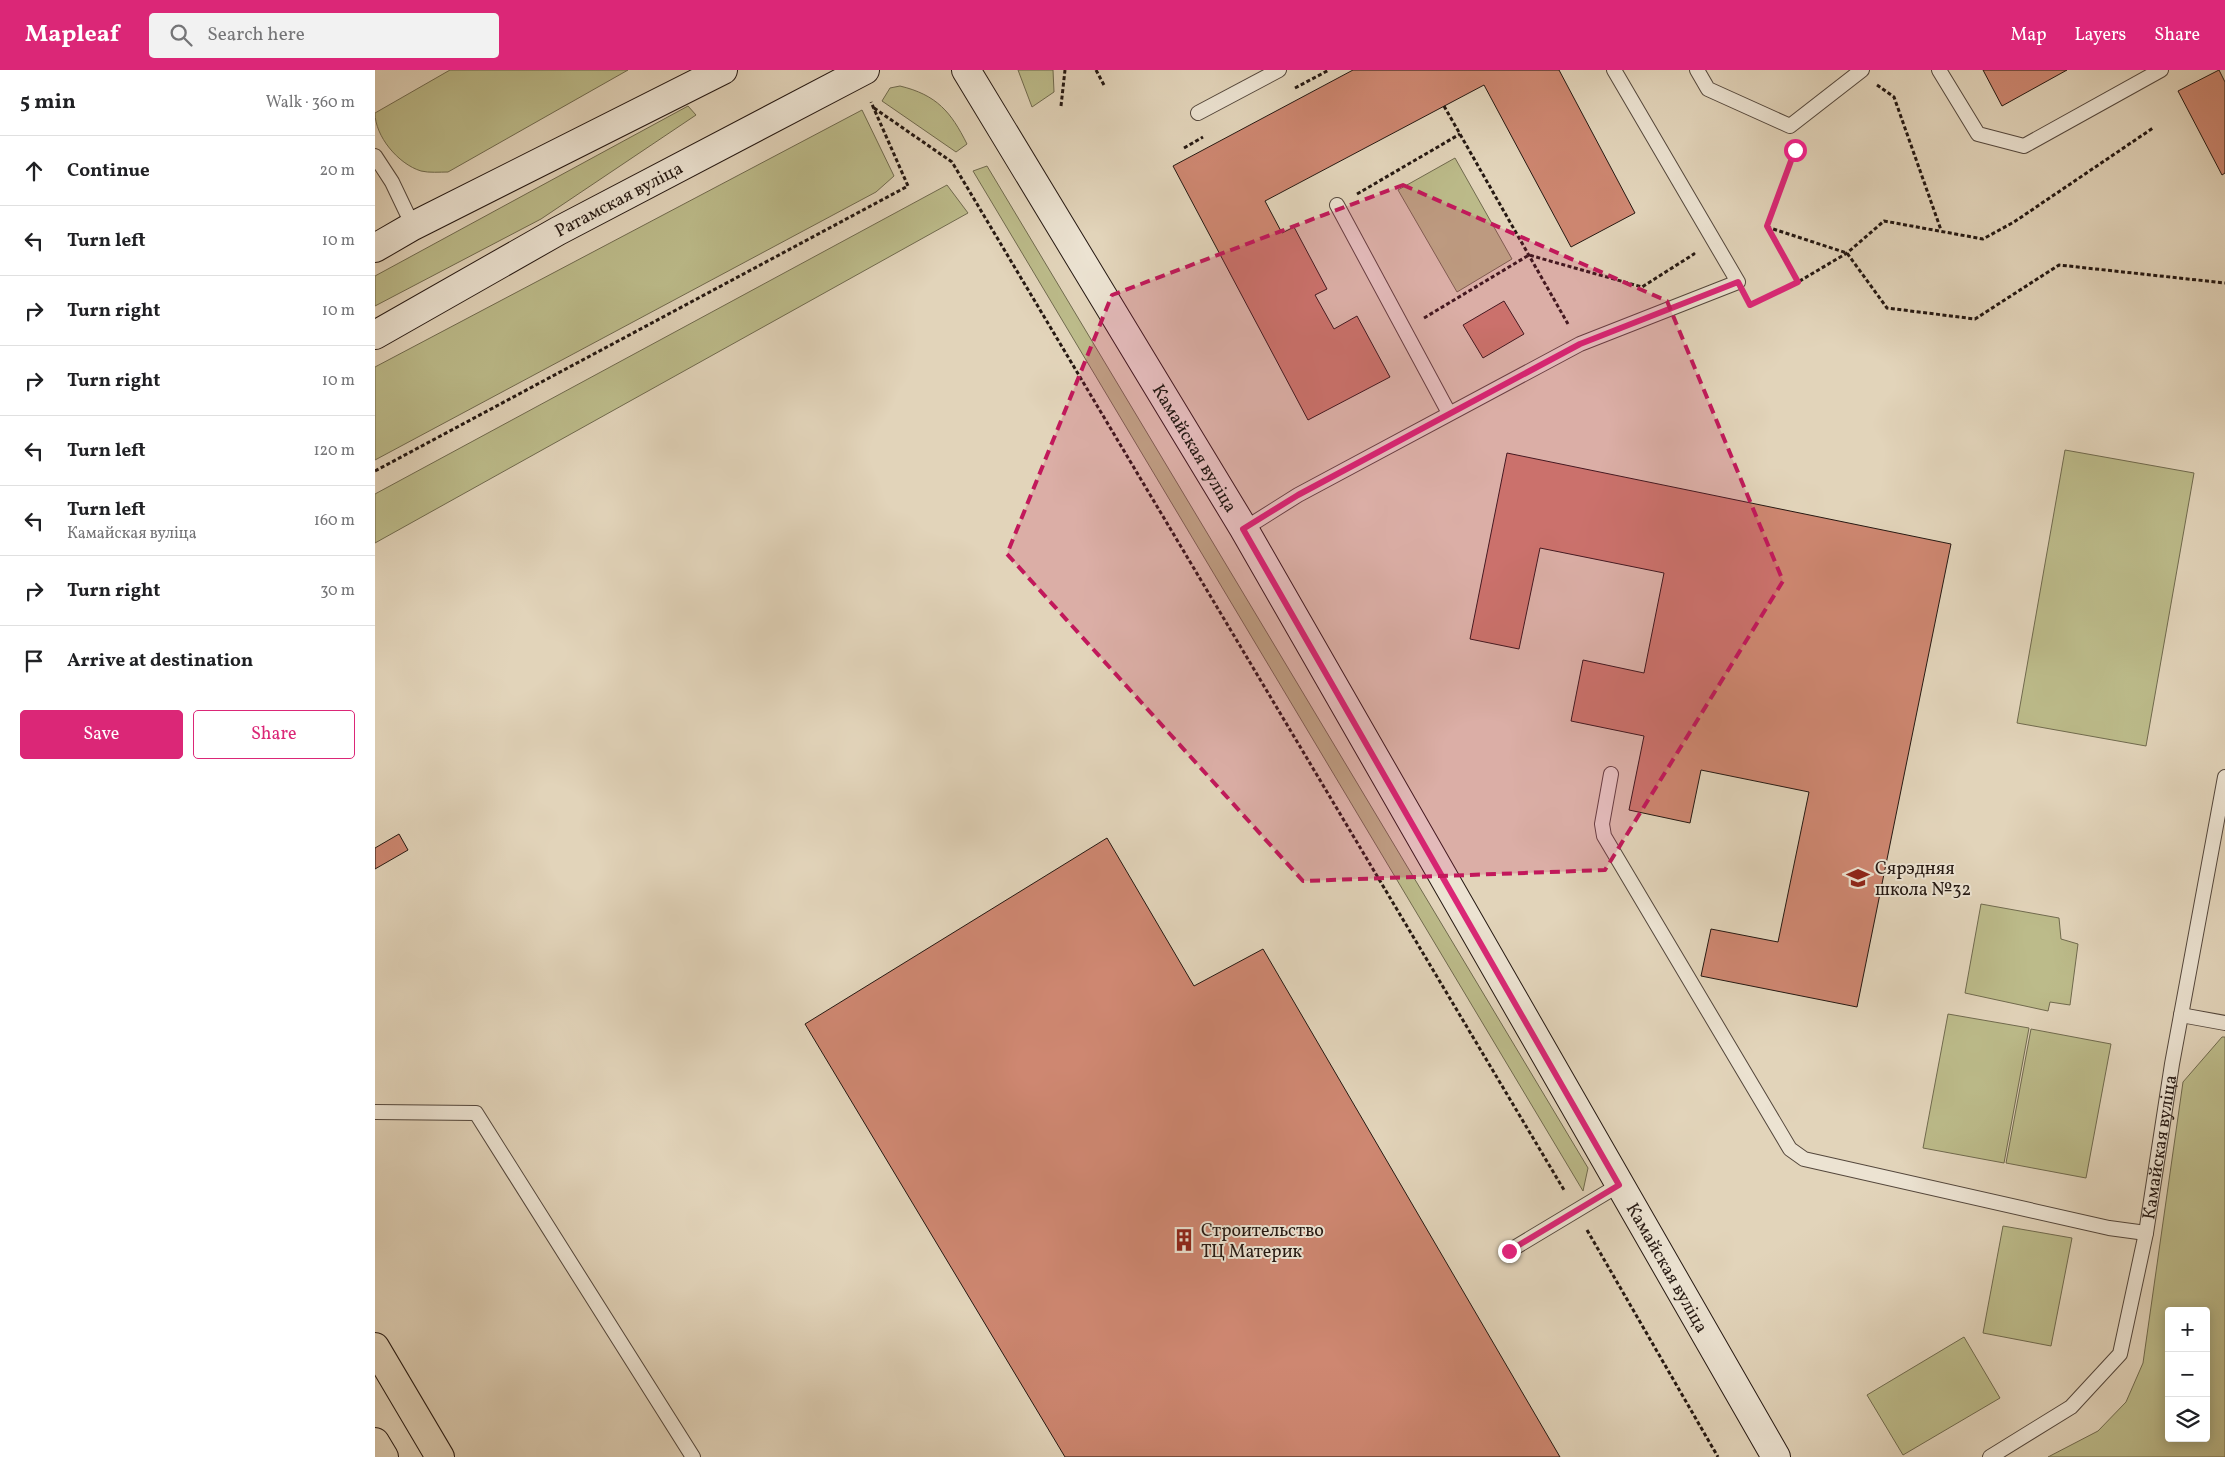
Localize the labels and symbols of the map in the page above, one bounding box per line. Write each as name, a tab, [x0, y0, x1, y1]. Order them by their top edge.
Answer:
route start	[1784, 139, 1807, 162]
street label: Ратамская вуліца	[551, 157, 688, 244]
street label: Камайская вуліца	[1145, 380, 1242, 518]
place label: Сярэдняя школа №32	[1875, 857, 1971, 903]
school or university icon: Сярэдняя школа №32	[1845, 865, 1871, 891]
street label: Камайская вуліца	[2137, 1073, 2184, 1221]
street label: Камайская вуліца	[1619, 1199, 1713, 1338]
place label: Строительство ТЦ Материк	[1201, 1219, 1324, 1265]
building icon: Строительство ТЦ Материк	[1171, 1227, 1197, 1253]
route end	[1498, 1240, 1521, 1263]

